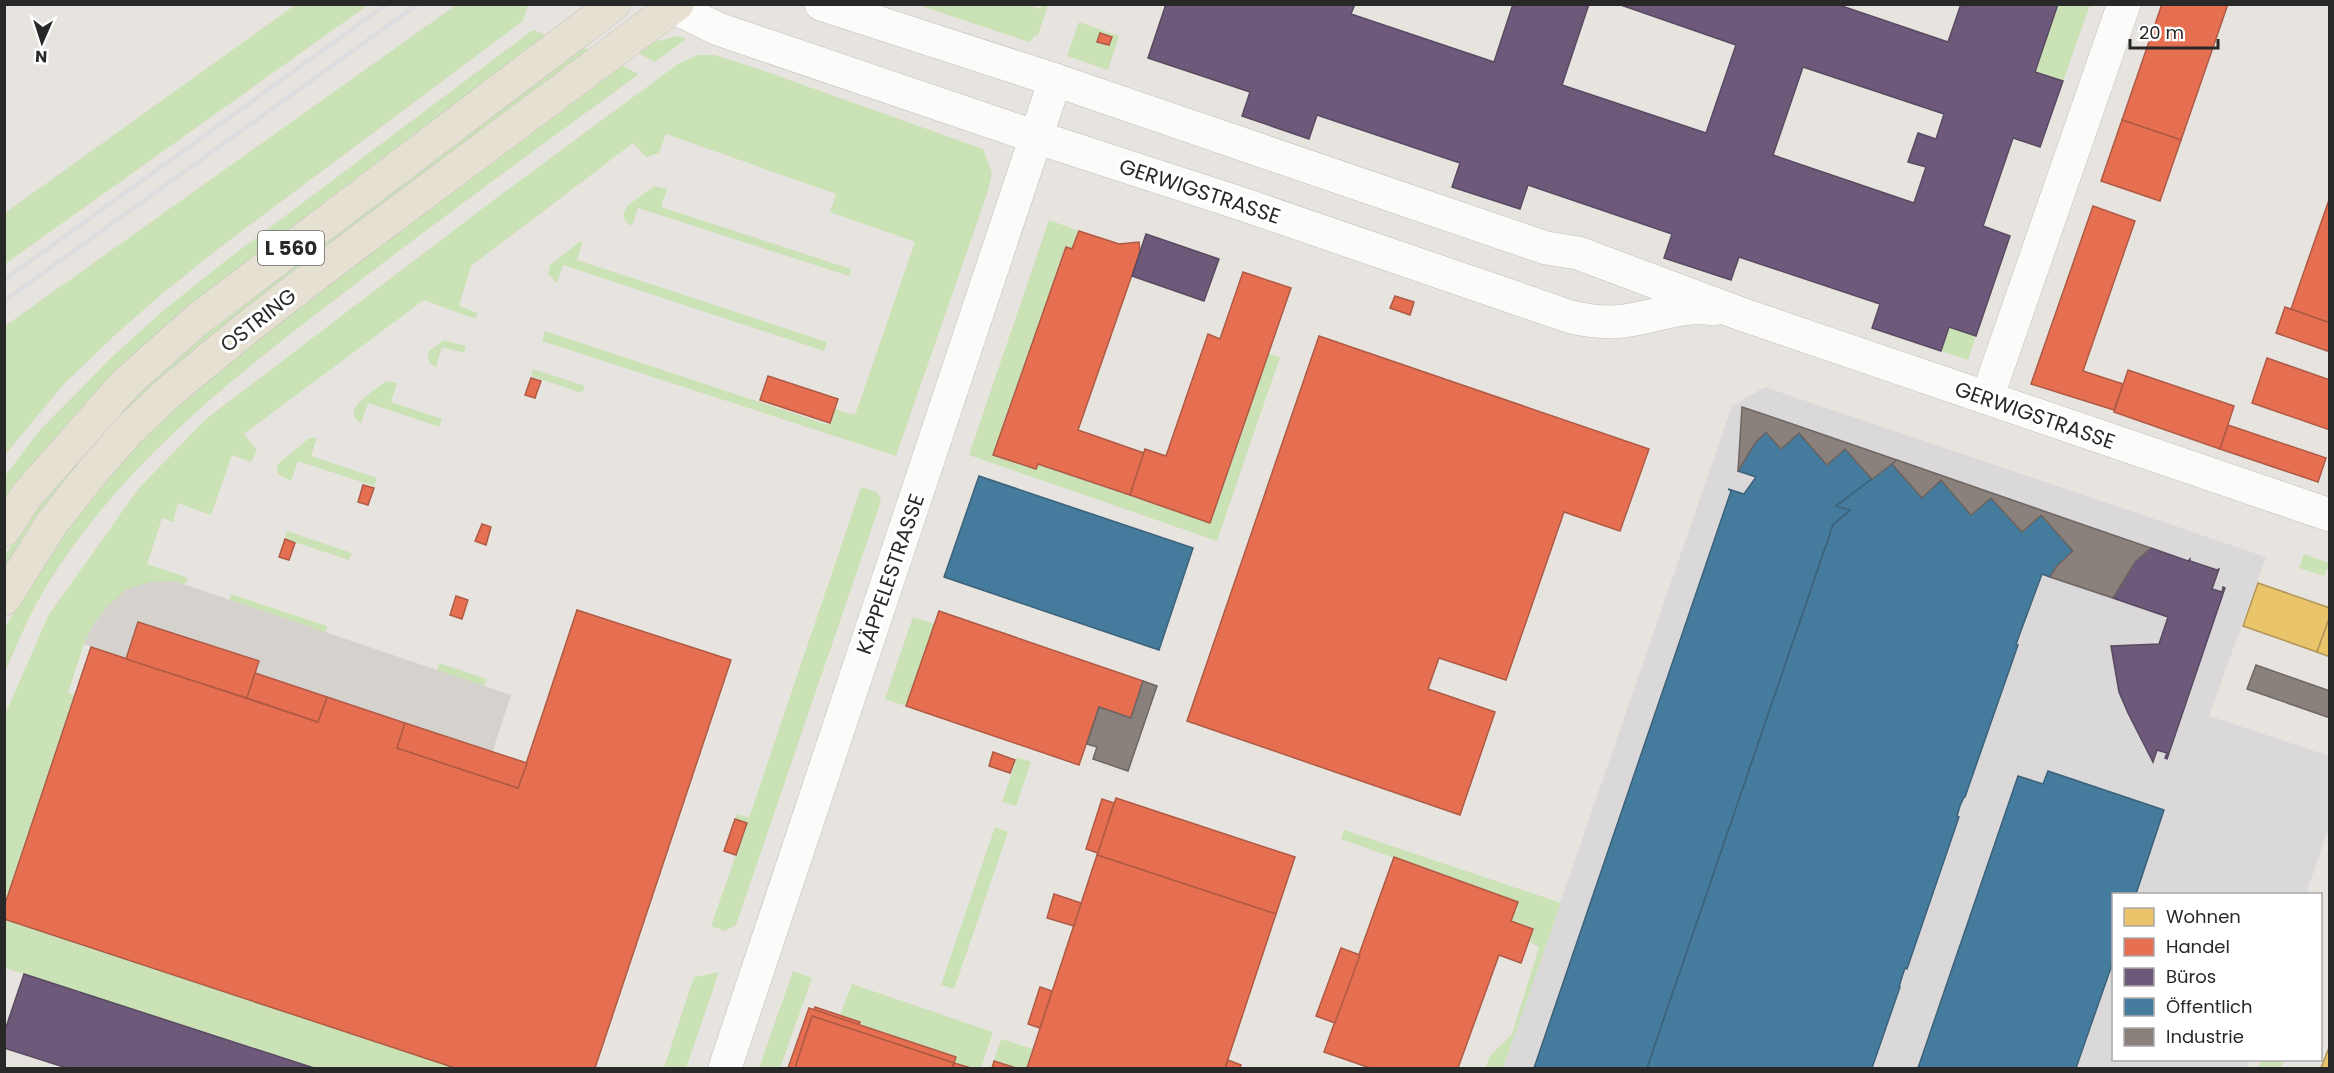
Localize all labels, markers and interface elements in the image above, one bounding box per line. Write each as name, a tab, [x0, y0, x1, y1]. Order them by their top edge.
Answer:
north arrow	[12, 12, 72, 72]
scale bar	[2130, 12, 2218, 50]
text: 20 m	[2139, 20, 2184, 45]
text: N	[35, 45, 48, 68]
street label: GERWIGSTRASSE	[1116, 151, 1284, 231]
road number: L 560	[258, 231, 324, 265]
street label: OSTRING	[214, 281, 302, 359]
street label: GERWIGSTRASSE	[1951, 374, 2119, 456]
street label: KÄPPELESTRASSE	[849, 490, 931, 658]
legend	[2112, 893, 2322, 1061]
text: Wohnen	[2166, 904, 2241, 929]
text: Handel	[2166, 934, 2230, 959]
text: Büros	[2166, 964, 2216, 989]
text: Öffentlich	[2166, 994, 2253, 1019]
text: Industrie	[2166, 1024, 2244, 1049]

